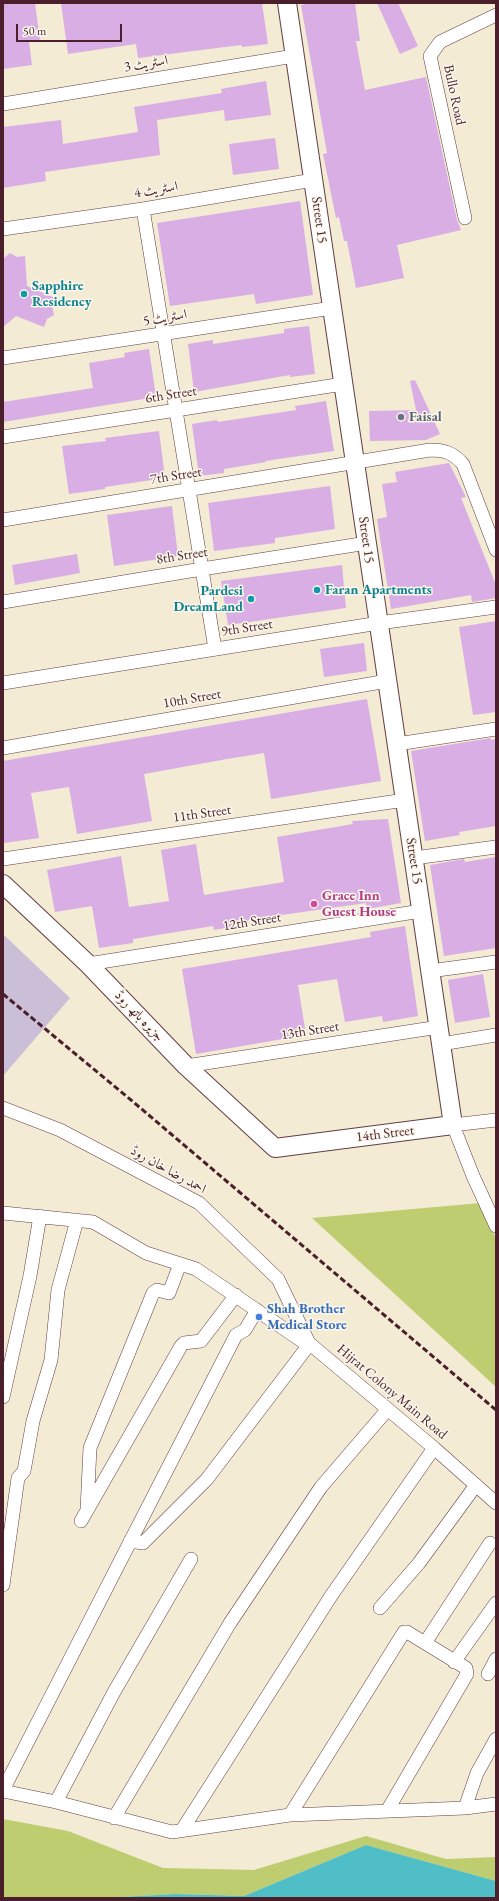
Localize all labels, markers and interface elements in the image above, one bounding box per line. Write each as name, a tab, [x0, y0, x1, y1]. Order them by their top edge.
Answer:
scale bar	[18, 16, 124, 42]
text: 50 m	[23, 23, 46, 39]
street label: اسٹریٹ 3	[123, 52, 169, 76]
street label: Bullo Road	[439, 63, 469, 127]
street label: اسٹریٹ 4	[133, 178, 179, 202]
street label: Street 15	[307, 196, 331, 244]
place label: Sapphire Residency	[32, 278, 91, 310]
marker: Sapphire Residency	[19, 289, 29, 299]
street label: اسٹریٹ 5	[142, 306, 188, 330]
street label: 6th Street	[144, 383, 198, 407]
place label: Faisal	[409, 409, 442, 425]
marker: Faisal	[396, 412, 406, 422]
street label: 7th Street	[149, 464, 203, 488]
street label: Street 15	[354, 516, 378, 564]
street label: 8th Street	[155, 544, 209, 568]
place label: Faran Apartments	[325, 582, 432, 598]
place label: Pardesi DreamLand	[173, 583, 243, 616]
marker: Faran Apartments	[312, 585, 322, 595]
marker: Pardesi DreamLand	[246, 594, 256, 604]
street label: 9th Street	[220, 616, 274, 640]
street label: 10th Street	[162, 686, 222, 712]
street label: 11th Street	[172, 802, 232, 826]
street label: Street 15	[402, 836, 426, 886]
place label: Grace Inn Guest House	[322, 888, 396, 920]
marker: Grace Inn Guest House	[309, 899, 319, 909]
street label: 12th Street	[222, 909, 282, 935]
street label: جزیرہ باتھ روڈ	[111, 987, 167, 1045]
street label: 13th Street	[280, 1018, 340, 1044]
street label: 14th Street	[355, 1122, 415, 1146]
street label: احمد رضا خان روڈ	[127, 1142, 209, 1198]
place label: Shah Brother Medical Store	[267, 1301, 347, 1334]
marker: Shah Brother Medical Store	[254, 1312, 264, 1322]
street label: Hijrat Colony Main Road	[333, 1341, 451, 1443]

